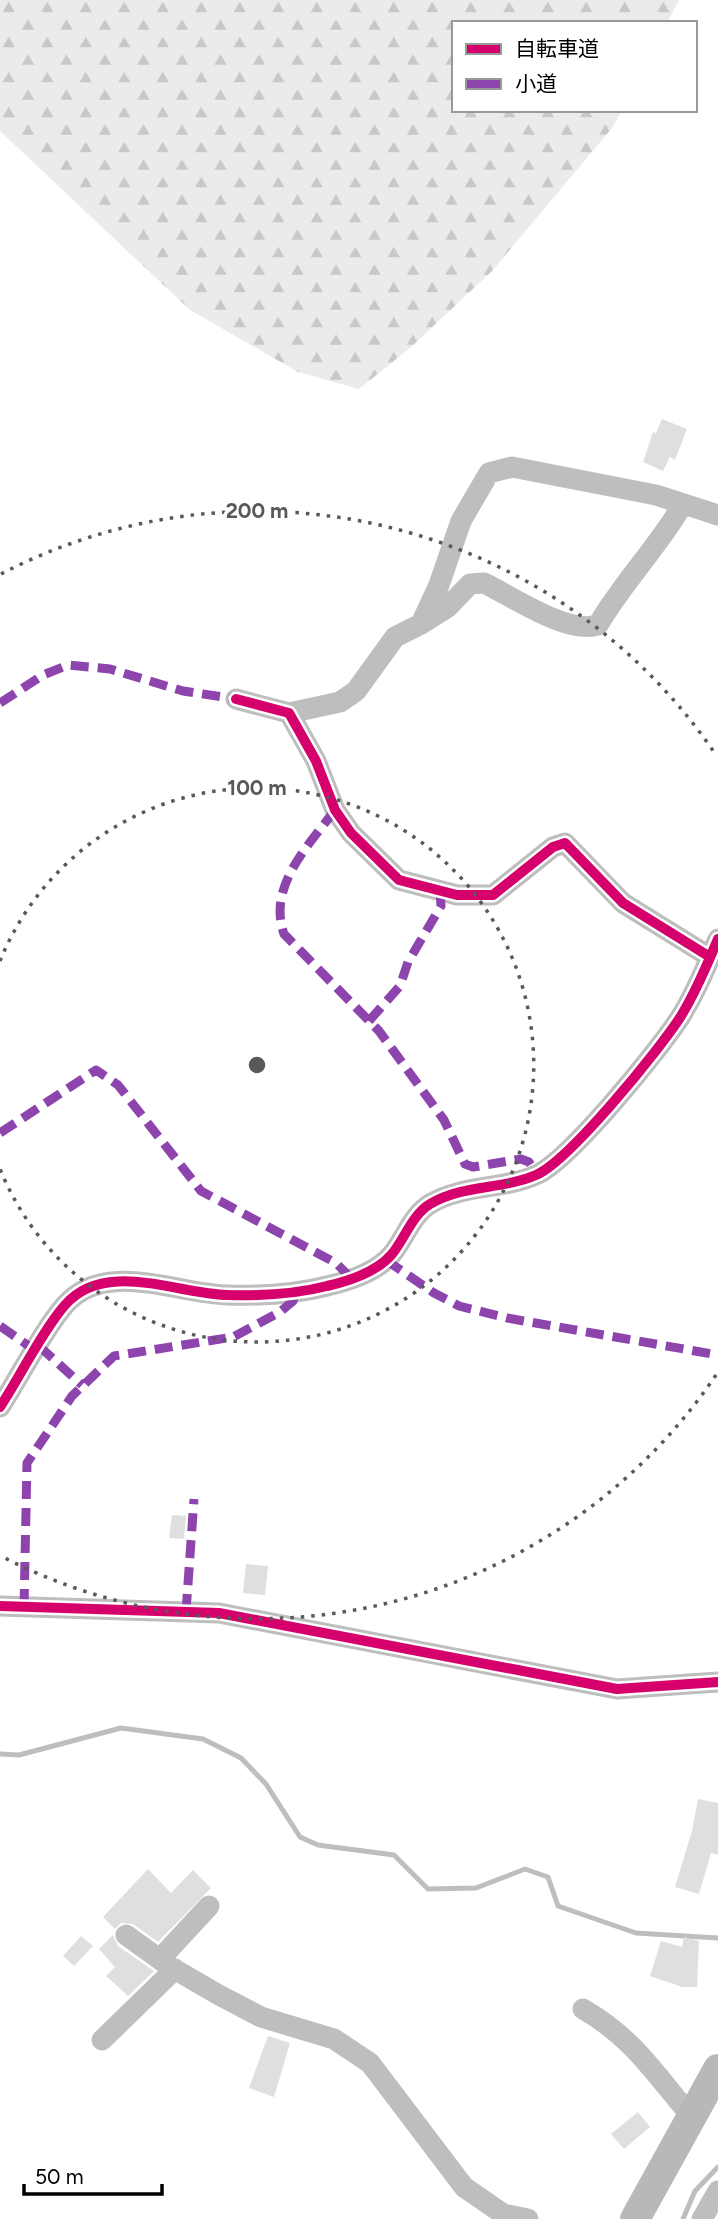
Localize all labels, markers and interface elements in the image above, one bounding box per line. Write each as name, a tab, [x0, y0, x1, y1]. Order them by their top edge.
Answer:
legend	[452, 21, 697, 112]
text: 自転車道	[515, 36, 599, 61]
text: 小道	[515, 71, 557, 96]
text: 200 m	[226, 498, 288, 523]
text: 100 m	[227, 775, 287, 800]
centre of rings	[245, 1053, 269, 1077]
scale bar	[24, 2152, 163, 2196]
text: 50 m	[35, 2164, 84, 2189]

